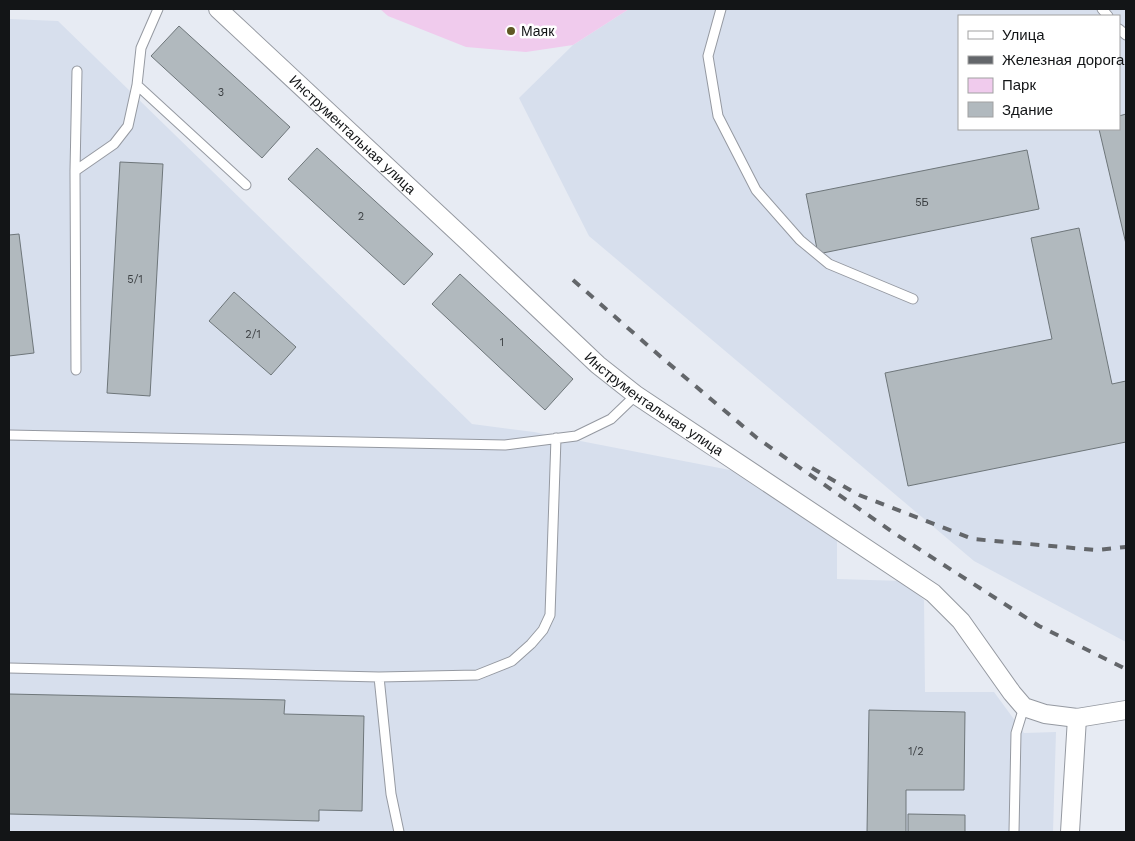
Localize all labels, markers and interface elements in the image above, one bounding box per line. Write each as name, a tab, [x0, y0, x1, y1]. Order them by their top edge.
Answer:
legend	[958, 15, 1120, 130]
place label: Маяк	[521, 23, 555, 39]
marker: Маяк	[505, 25, 517, 37]
text: Улица	[1002, 26, 1045, 44]
text: Железная дорога	[1002, 51, 1125, 69]
street label: Инструментальная улица	[286, 72, 419, 197]
text: Парк	[1002, 76, 1036, 94]
house number: 3	[218, 86, 224, 99]
text: Здание	[1002, 101, 1053, 119]
house number: 5Б	[915, 196, 929, 209]
house number: 2	[358, 210, 364, 223]
house number: 5/1	[127, 273, 143, 286]
house number: 2/1	[245, 328, 261, 341]
house number: 1	[500, 336, 504, 349]
street label: Инструментальная улица	[582, 349, 727, 459]
house number: 1/2	[908, 745, 924, 758]

